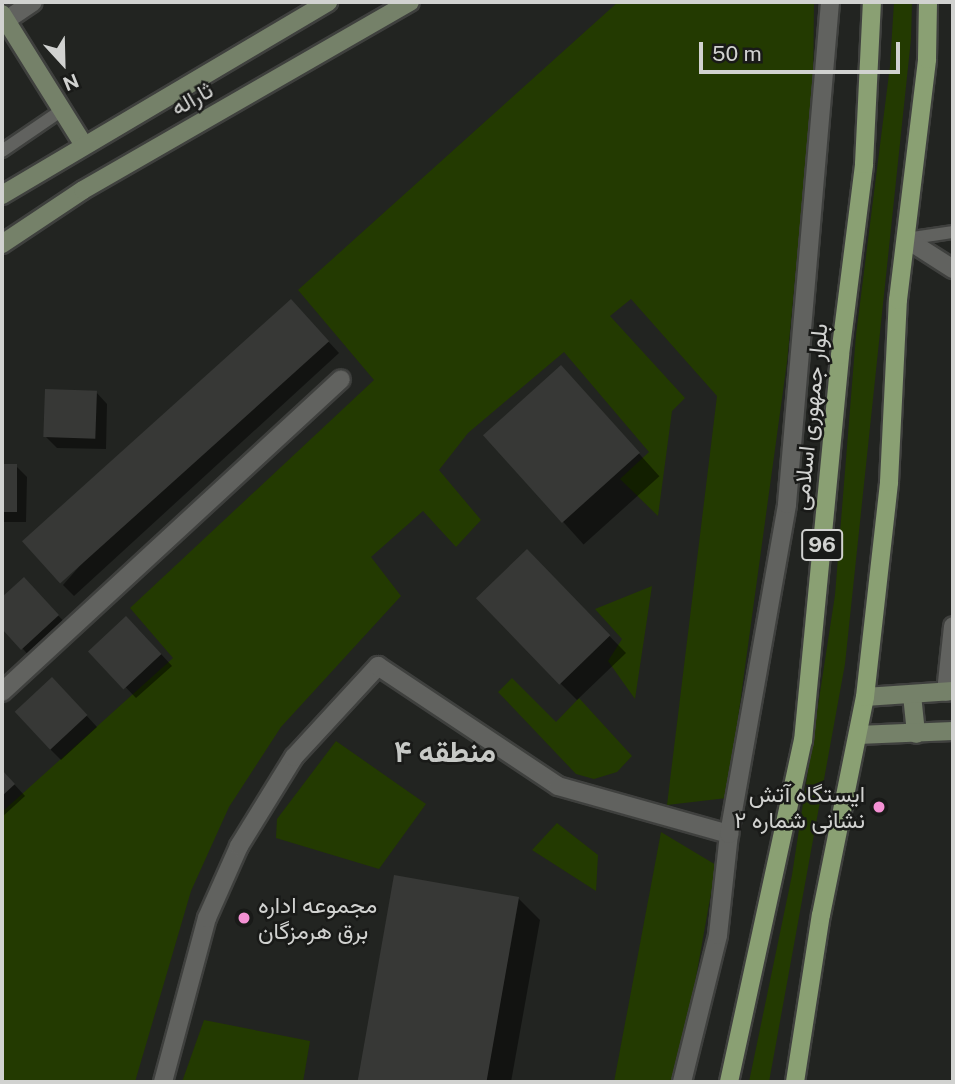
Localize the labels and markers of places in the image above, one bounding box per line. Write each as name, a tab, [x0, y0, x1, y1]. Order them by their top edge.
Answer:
place label: ایستگاه آتش نشانی شماره ۲	[734, 780, 865, 834]
marker: ایستگاه آتش نشانی شماره ۲	[871, 799, 887, 815]
place label: مجموعه اداره برق هرمزگان	[258, 891, 377, 945]
marker: مجموعه اداره برق هرمزگان	[236, 910, 252, 926]

